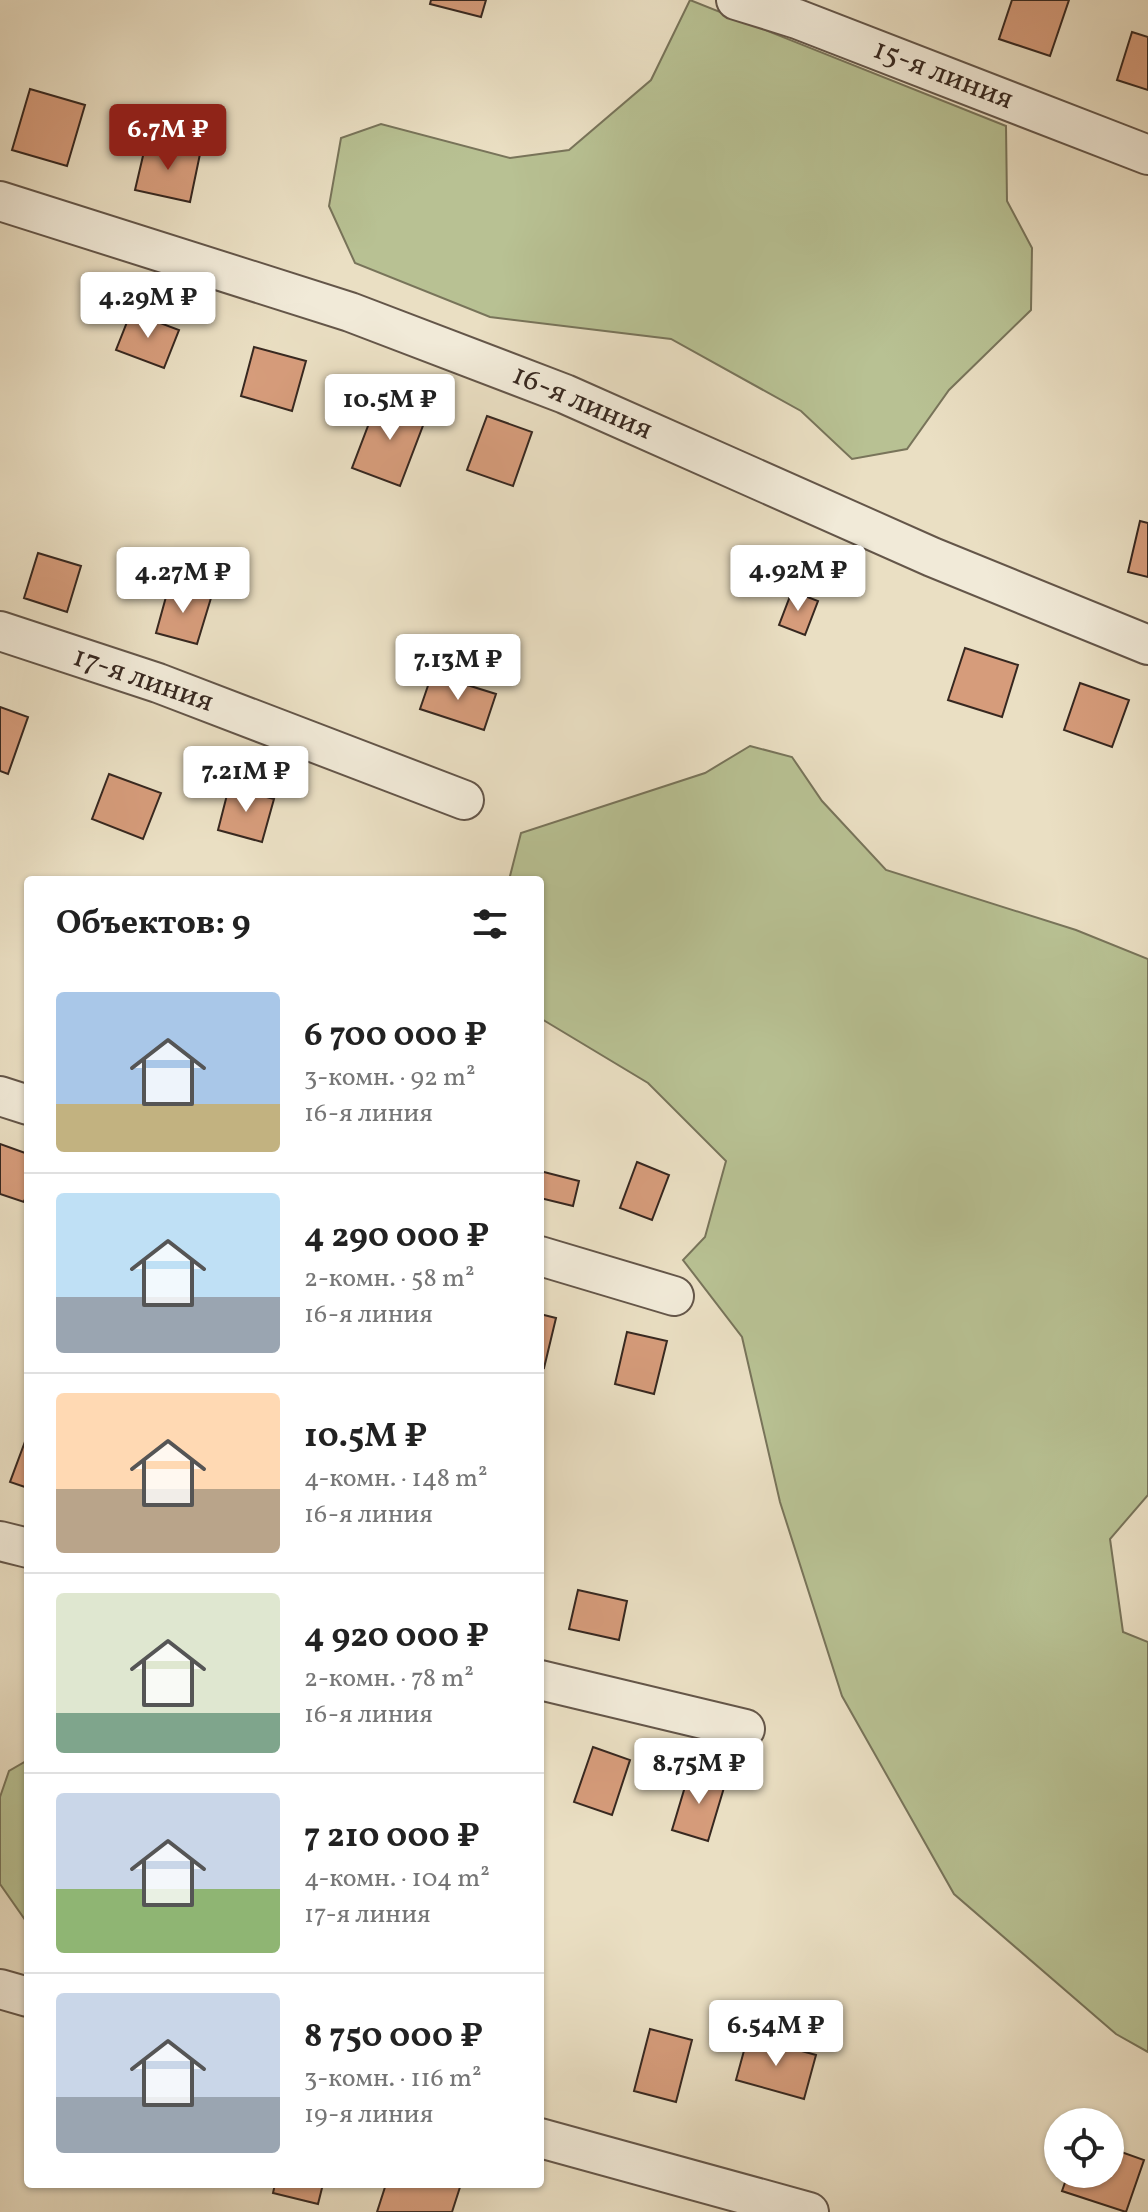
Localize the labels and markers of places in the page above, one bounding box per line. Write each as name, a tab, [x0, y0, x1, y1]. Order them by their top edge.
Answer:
pin: 6.7M ₽	[103, 104, 233, 172]
pin: 4.29M ₽	[74, 272, 222, 340]
pin: 10.5M ₽	[316, 374, 464, 442]
pin: 4.92M ₽	[724, 545, 872, 613]
pin: 4.27M ₽	[109, 547, 257, 615]
pin: 7.13M ₽	[384, 634, 532, 702]
pin: 7.21M ₽	[172, 746, 320, 814]
pin: 8.75M ₽	[625, 1738, 773, 1806]
pin: 6.54M ₽	[702, 2000, 850, 2068]

